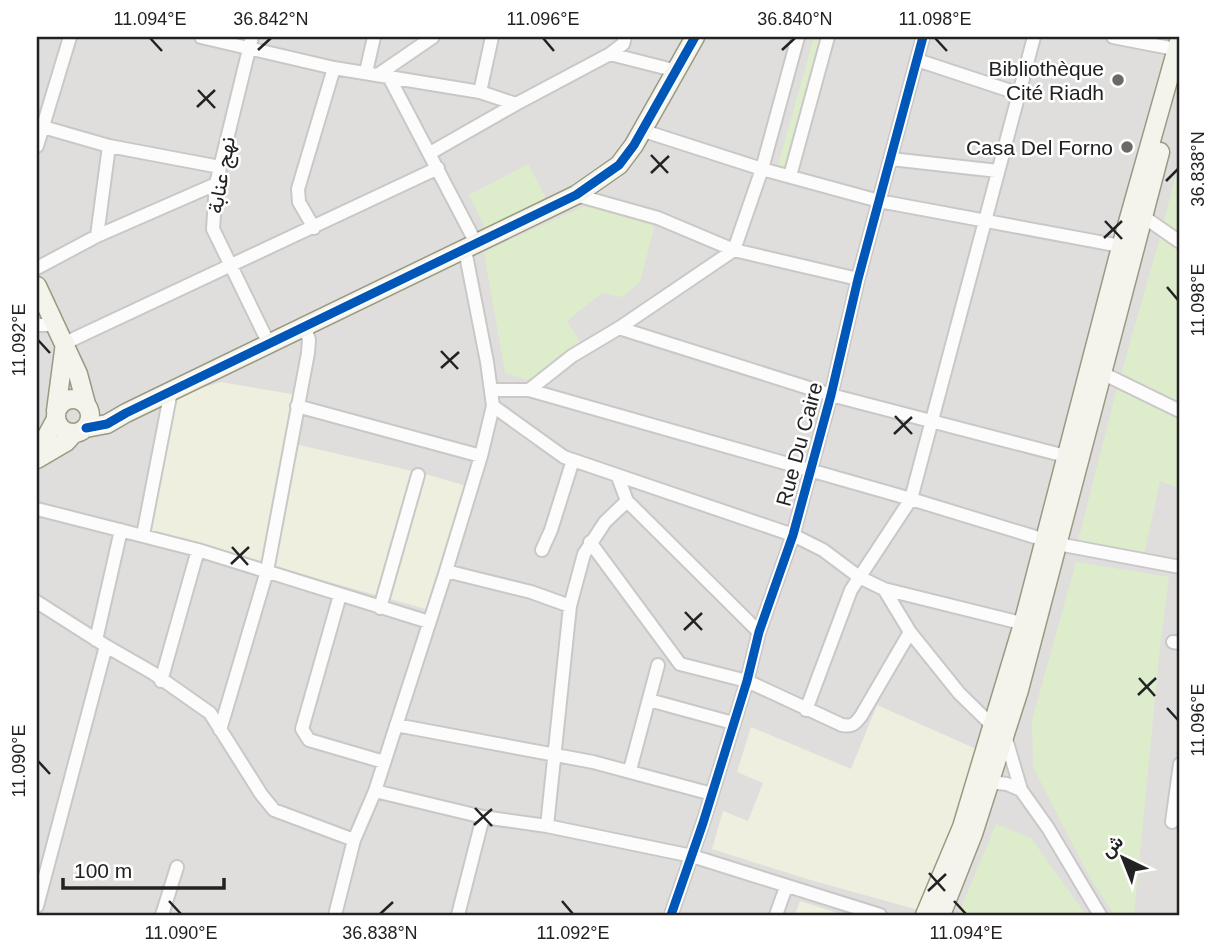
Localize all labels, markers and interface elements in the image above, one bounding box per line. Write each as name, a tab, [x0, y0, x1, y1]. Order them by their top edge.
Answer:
text: 11.094°E	[114, 9, 186, 29]
text: 36.842°N	[233, 9, 309, 29]
text: 11.096°E	[507, 9, 579, 29]
text: 36.840°N	[757, 9, 833, 29]
text: 11.098°E	[899, 9, 971, 29]
place label: Bibliothèque Cité Riadh	[988, 57, 1104, 104]
marker: Bibliothèque Cité Riadh	[1110, 72, 1126, 88]
text: 36.838°N	[1188, 131, 1208, 207]
street label: نهج عنابة	[203, 135, 242, 216]
place label: Casa Del Forno	[966, 136, 1113, 159]
marker: Casa Del Forno	[1119, 139, 1135, 155]
text: 11.098°E	[1188, 264, 1208, 336]
text: 11.092°E	[9, 304, 29, 376]
street label: Rue Du Caire	[771, 380, 827, 508]
text: 11.096°E	[1188, 684, 1208, 756]
text: 11.090°E	[9, 725, 29, 797]
north arrow	[1088, 822, 1158, 892]
text: ش	[1096, 830, 1128, 862]
scale bar	[63, 847, 224, 891]
text: 100 m	[74, 859, 132, 882]
text: 11.090°E	[145, 923, 217, 943]
text: 36.838°N	[342, 923, 418, 943]
text: 11.092°E	[537, 923, 609, 943]
text: 11.094°E	[930, 923, 1002, 943]

